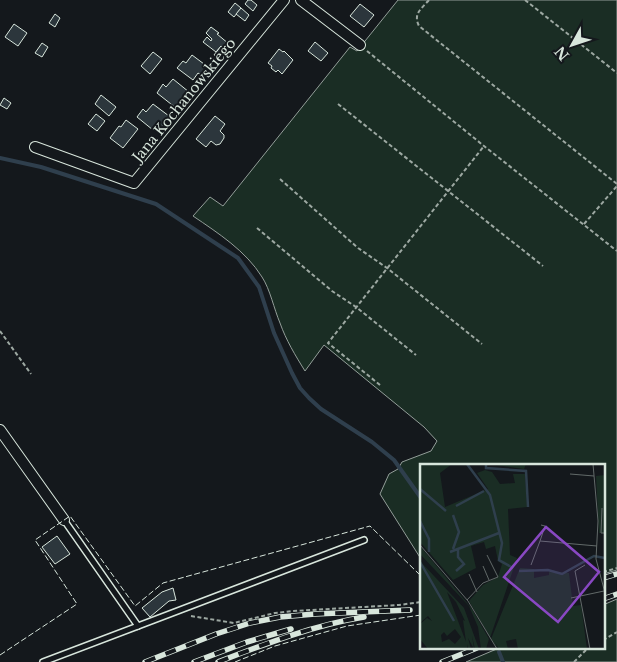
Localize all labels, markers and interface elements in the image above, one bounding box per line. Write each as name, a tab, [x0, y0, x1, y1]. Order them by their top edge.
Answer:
north arrow	[547, 20, 597, 70]
street label: Jana Kochanowskiego	[127, 34, 240, 167]
text: N	[551, 43, 573, 64]
inset map	[420, 464, 604, 650]

